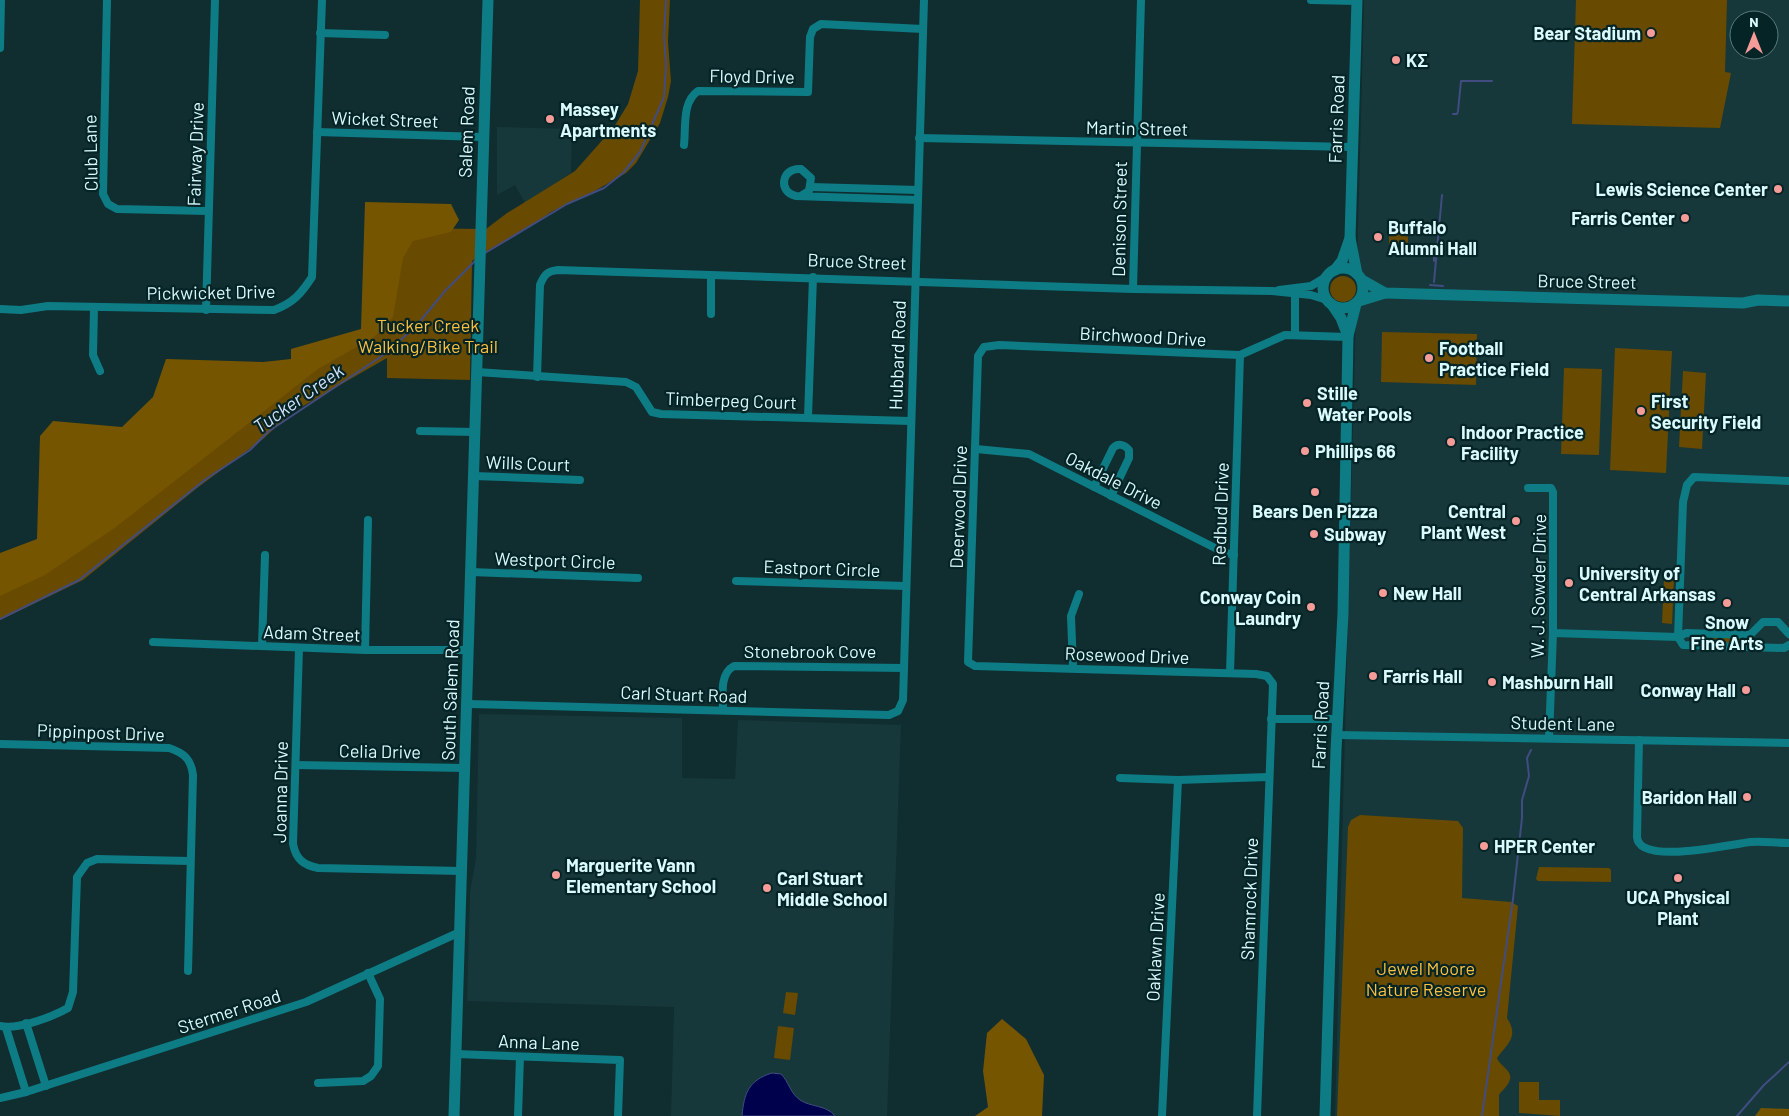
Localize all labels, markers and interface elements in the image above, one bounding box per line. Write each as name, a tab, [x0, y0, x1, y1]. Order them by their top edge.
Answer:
north arrow	[1729, 10, 1779, 60]
text: N	[1749, 13, 1759, 30]
place label: Bear Stadium	[1533, 22, 1641, 44]
marker: Bear Stadium	[1645, 27, 1657, 39]
place label: KΣ	[1406, 49, 1428, 71]
marker: KΣ	[1390, 54, 1402, 66]
street label: Floyd Drive	[709, 64, 795, 88]
street label: Farris Road	[1323, 74, 1349, 164]
street label: Salem Road	[453, 86, 479, 178]
place label: Massey Apartments	[560, 98, 656, 141]
street label: Fairway Drive	[182, 101, 208, 207]
street label: Wicket Street	[331, 106, 439, 132]
marker: Massey Apartments	[544, 113, 556, 125]
street label: Club Lane	[78, 114, 102, 192]
street label: Martin Street	[1086, 116, 1188, 140]
street label: Denison Street	[1107, 161, 1131, 277]
place label: Lewis Science Center	[1595, 178, 1768, 200]
marker: Lewis Science Center	[1772, 183, 1784, 195]
place label: Farris Center	[1571, 207, 1675, 229]
marker: Farris Center	[1679, 212, 1691, 224]
place label: Buffalo Alumni Hall	[1388, 216, 1477, 259]
marker: Buffalo Alumni Hall	[1372, 231, 1384, 243]
street label: Bruce Street	[807, 248, 907, 274]
street label: Bruce Street	[1537, 269, 1637, 293]
street label: Pickwicket Drive	[146, 280, 276, 304]
street label: Hubbard Road	[884, 300, 910, 410]
park label: Tucker Creek Walking/Bike Trail	[358, 314, 498, 357]
street label: Birchwood Drive	[1079, 322, 1207, 350]
place label: Football Practice Field	[1439, 337, 1549, 380]
marker: Football Practice Field	[1423, 352, 1435, 364]
water label: Tucker Creek	[248, 358, 348, 438]
place label: Stille Water Pools	[1317, 382, 1412, 425]
street label: Timberpeg Court	[665, 387, 797, 413]
place label: First Security Field	[1651, 390, 1761, 433]
marker: Stille Water Pools	[1301, 397, 1313, 409]
marker: First Security Field	[1635, 405, 1647, 417]
place label: Indoor Practice Facility	[1461, 421, 1584, 464]
marker: Indoor Practice Facility	[1445, 436, 1457, 448]
place label: Phillips 66	[1315, 440, 1396, 462]
street label: Deerwood Drive	[945, 445, 971, 569]
marker: Phillips 66	[1299, 445, 1311, 457]
street label: Oakdale Drive	[1062, 446, 1166, 514]
street label: Wills Court	[485, 451, 571, 475]
street label: Redbud Drive	[1207, 462, 1233, 566]
marker: Bears Den Pizza	[1309, 486, 1321, 498]
place label: Bears Den Pizza	[1252, 500, 1378, 522]
place label: Central Plant West	[1421, 500, 1506, 543]
street label: W. J. Sowder Drive	[1526, 514, 1550, 658]
marker: Central Plant West	[1510, 515, 1522, 527]
place label: Subway	[1324, 523, 1386, 545]
marker: Subway	[1308, 528, 1320, 540]
street label: Westport Circle	[494, 547, 616, 573]
street label: Eastport Circle	[763, 555, 881, 581]
place label: University of Central Arkansas	[1579, 562, 1716, 605]
marker: University of Central Arkansas	[1563, 577, 1575, 589]
place label: New Hall	[1393, 582, 1462, 604]
place label: Conway Coin Laundry	[1200, 586, 1301, 629]
marker: New Hall	[1377, 587, 1389, 599]
marker: Snow Fine Arts	[1721, 597, 1733, 609]
marker: Conway Coin Laundry	[1305, 601, 1317, 613]
place label: Snow Fine Arts	[1691, 611, 1763, 654]
street label: South Salem Road	[437, 619, 463, 761]
street label: Adam Street	[263, 620, 361, 646]
street label: Stonebrook Cove	[744, 640, 876, 662]
street label: Rosewood Drive	[1064, 642, 1190, 668]
place label: Farris Hall	[1383, 665, 1462, 687]
marker: Farris Hall	[1367, 670, 1379, 682]
place label: Mashburn Hall	[1502, 671, 1613, 693]
marker: Mashburn Hall	[1486, 676, 1498, 688]
place label: Conway Hall	[1640, 679, 1736, 701]
street label: Farris Road	[1307, 680, 1333, 770]
street label: Carl Stuart Road	[620, 681, 748, 707]
marker: Conway Hall	[1740, 684, 1752, 696]
street label: Student Lane	[1511, 711, 1615, 735]
street label: Pippinpost Drive	[37, 719, 165, 745]
street label: Celia Drive	[339, 739, 421, 763]
street label: Joanna Drive	[268, 741, 292, 843]
place label: Baridon Hall	[1642, 786, 1737, 808]
marker: Baridon Hall	[1741, 791, 1753, 803]
place label: HPER Center	[1494, 835, 1595, 857]
street label: Shamrock Drive	[1236, 837, 1262, 961]
marker: HPER Center	[1478, 840, 1490, 852]
place label: Marguerite Vann Elementary School	[566, 854, 716, 897]
place label: Carl Stuart Middle School	[777, 867, 887, 910]
marker: Marguerite Vann Elementary School	[550, 869, 562, 881]
marker: UCA Physical Plant	[1672, 872, 1684, 884]
marker: Carl Stuart Middle School	[761, 882, 773, 894]
place label: UCA Physical Plant	[1626, 886, 1730, 929]
street label: Oaklawn Drive	[1141, 892, 1169, 1002]
park label: Jewel Moore Nature Reserve	[1366, 957, 1486, 1000]
street label: Stermer Road	[175, 984, 283, 1038]
street label: Anna Lane	[498, 1030, 580, 1054]

